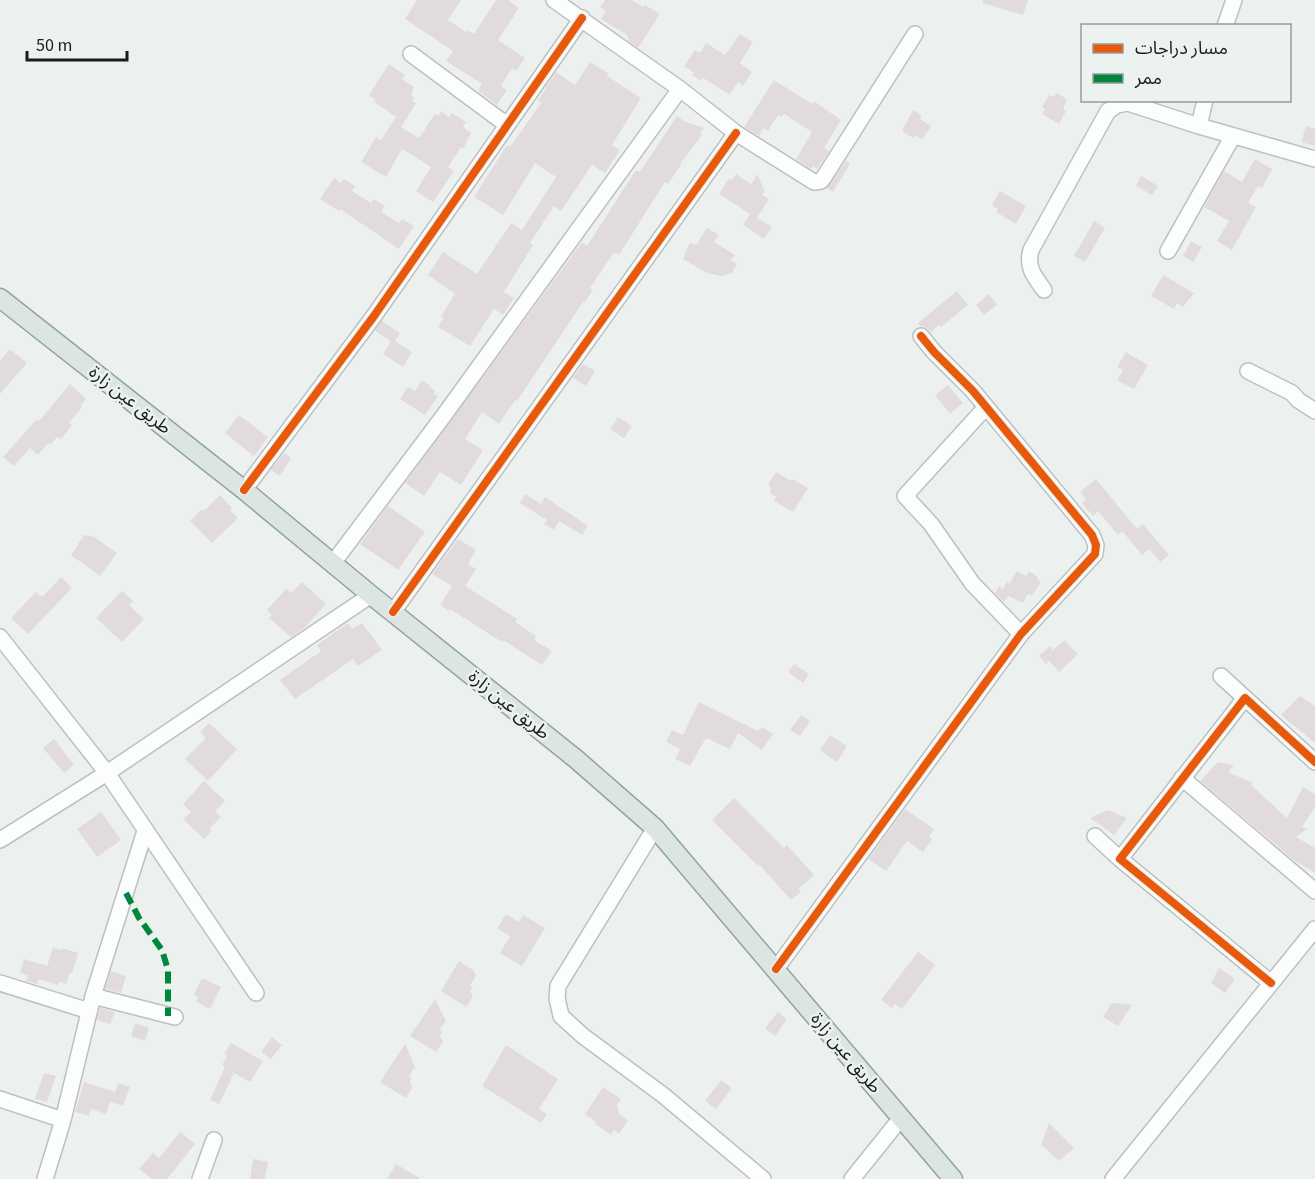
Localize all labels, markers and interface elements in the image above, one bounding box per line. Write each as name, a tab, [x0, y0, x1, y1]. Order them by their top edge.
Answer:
scale bar	[27, 24, 128, 62]
legend	[1081, 24, 1291, 102]
text: 50 m	[36, 33, 72, 58]
text: مسار دراجات	[1135, 36, 1228, 61]
text: ممر	[1134, 66, 1162, 91]
street label: طريق عين زارة	[84, 360, 176, 440]
street label: طريق عين زارة	[463, 664, 555, 746]
street label: طريق عين زارة	[805, 1007, 887, 1099]

